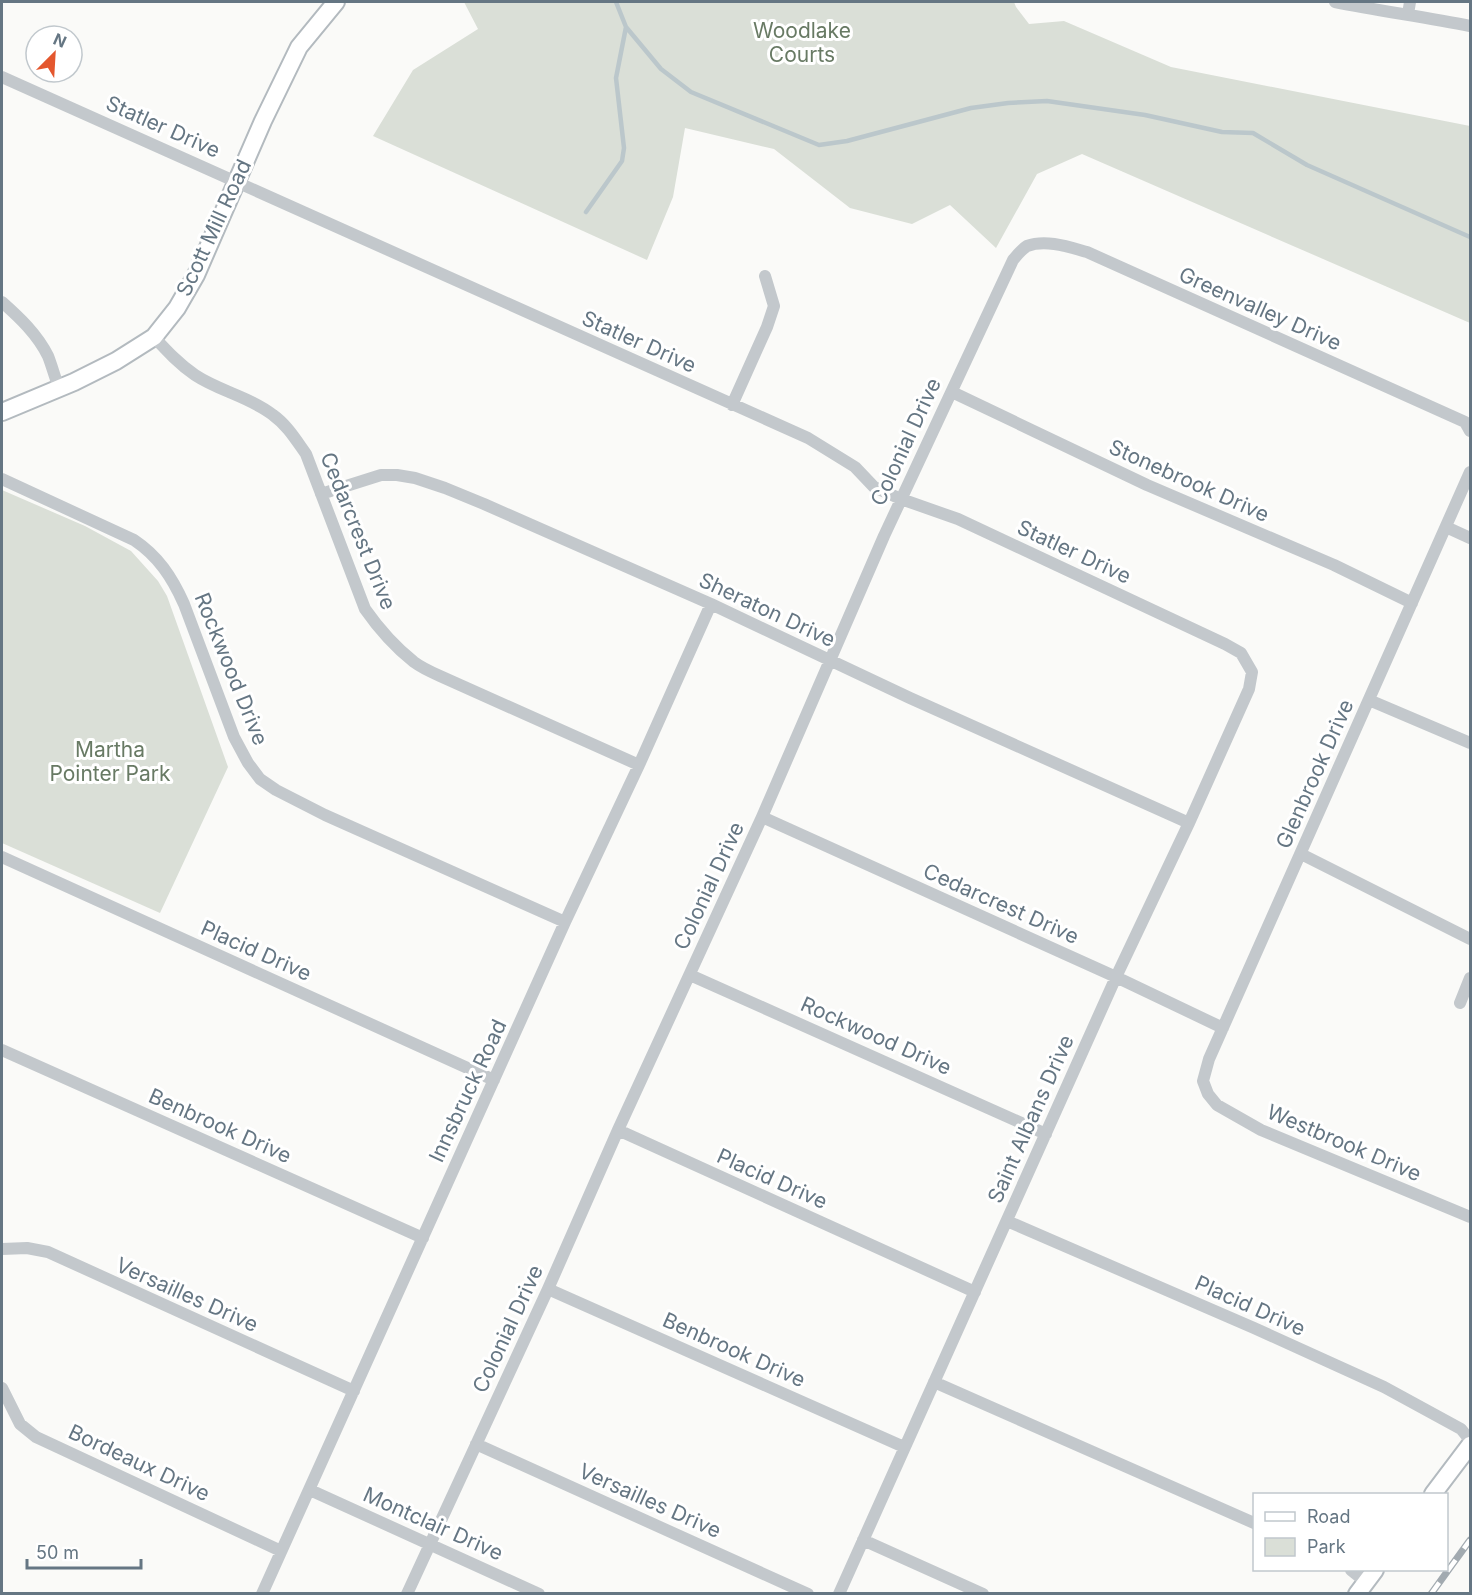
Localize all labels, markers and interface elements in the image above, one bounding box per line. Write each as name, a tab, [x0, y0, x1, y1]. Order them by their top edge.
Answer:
park label: Woodlake Courts	[753, 18, 851, 67]
north arrow	[24, 24, 84, 84]
text: N	[50, 29, 70, 52]
street label: Statler Drive	[102, 90, 224, 163]
street label: Scott Mill Road	[171, 155, 256, 300]
street label: Greenvalley Drive	[1175, 262, 1345, 356]
street label: Statler Drive	[578, 305, 700, 378]
street label: Colonial Drive	[865, 374, 946, 510]
street label: Stonebrook Drive	[1105, 434, 1273, 527]
street label: Cedarcrest Drive	[315, 448, 401, 613]
street label: Statler Drive	[1013, 514, 1135, 589]
street label: Sheraton Drive	[695, 567, 839, 652]
street label: Rockwood Drive	[189, 589, 273, 749]
street label: Glenbrook Drive	[1270, 695, 1359, 852]
park label: Martha Pointer Park	[49, 737, 171, 786]
street label: Colonial Drive	[668, 818, 749, 954]
street label: Cedarcrest Drive	[920, 858, 1083, 949]
street label: Placid Drive	[197, 915, 315, 986]
street label: Rockwood Drive	[797, 991, 955, 1080]
street label: Innsbruck Road	[424, 1015, 512, 1166]
street label: Saint Albans Drive	[982, 1031, 1079, 1207]
street label: Benbrook Drive	[145, 1083, 295, 1168]
street label: Westbrook Drive	[1263, 1099, 1425, 1186]
street label: Placid Drive	[713, 1143, 831, 1214]
street label: Versailles Drive	[112, 1252, 262, 1337]
street label: Colonial Drive	[467, 1261, 548, 1397]
street label: Placid Drive	[1191, 1270, 1309, 1341]
street label: Benbrook Drive	[659, 1307, 809, 1392]
street label: Bordeaux Drive	[65, 1419, 214, 1506]
street label: Versailles Drive	[575, 1458, 725, 1543]
street label: Montclair Drive	[359, 1482, 507, 1566]
legend	[1253, 1493, 1448, 1571]
text: Road	[1307, 1506, 1350, 1527]
scale bar	[27, 1532, 141, 1570]
text: Park	[1307, 1536, 1346, 1557]
text: 50 m	[36, 1542, 79, 1563]

